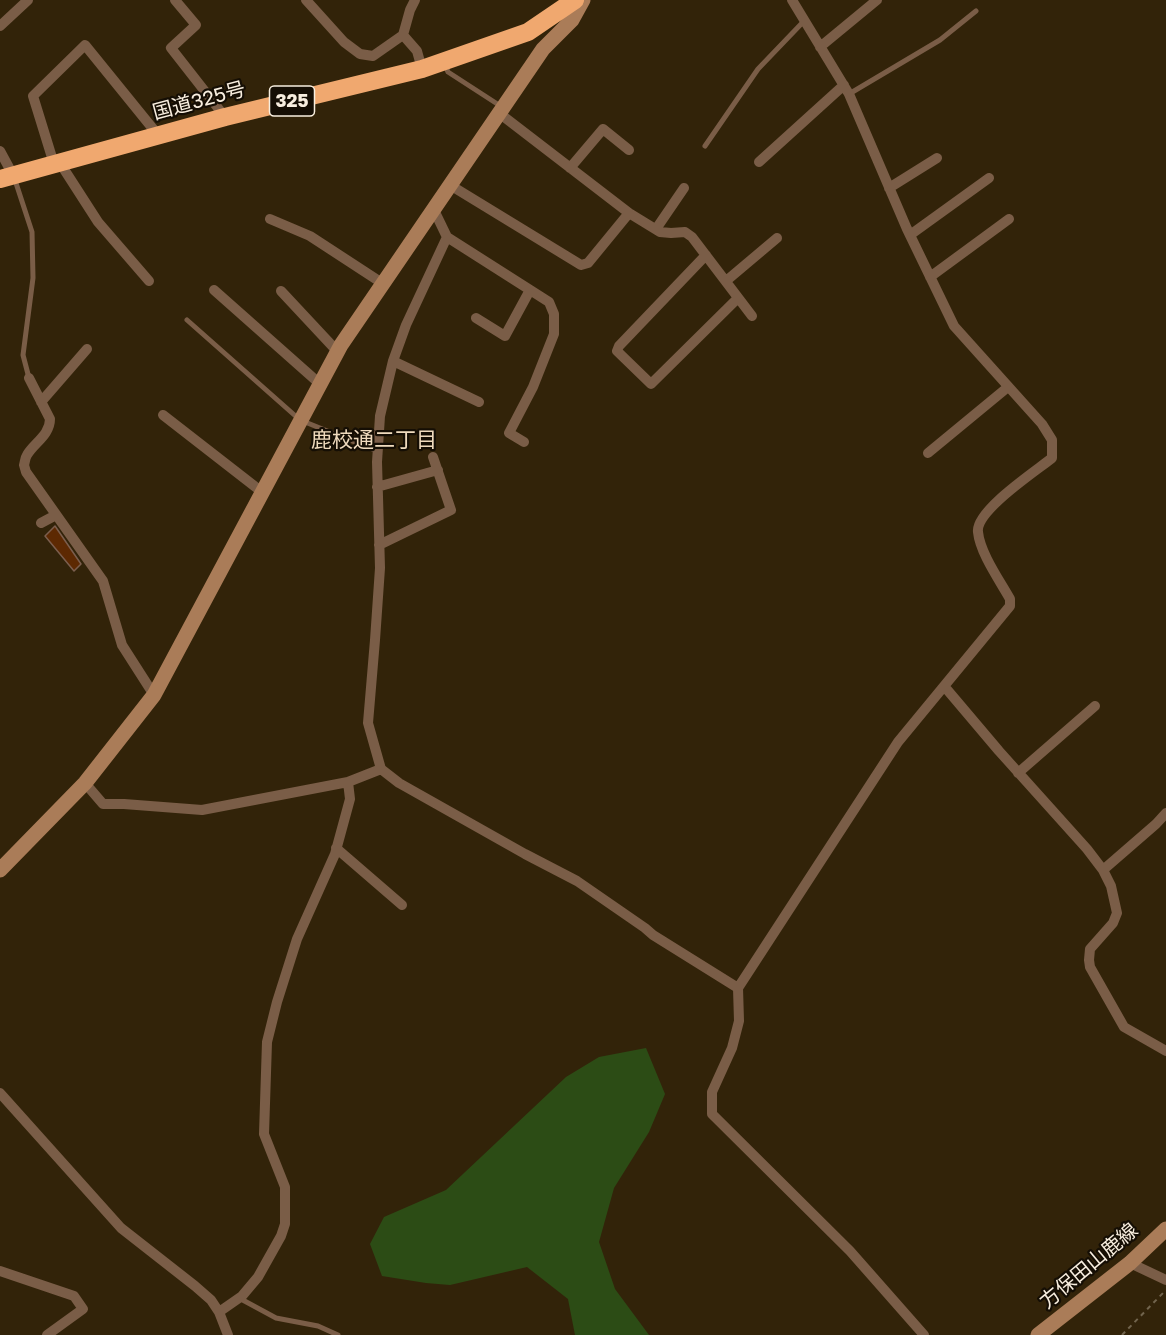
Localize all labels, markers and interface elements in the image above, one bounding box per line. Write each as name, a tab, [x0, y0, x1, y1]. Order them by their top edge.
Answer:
street label: 国道325号	[150, 77, 248, 125]
road number: 325	[270, 86, 314, 116]
district label: 鹿校通二丁目	[311, 427, 437, 453]
street label: 方保田山鹿線	[1035, 1218, 1143, 1314]

